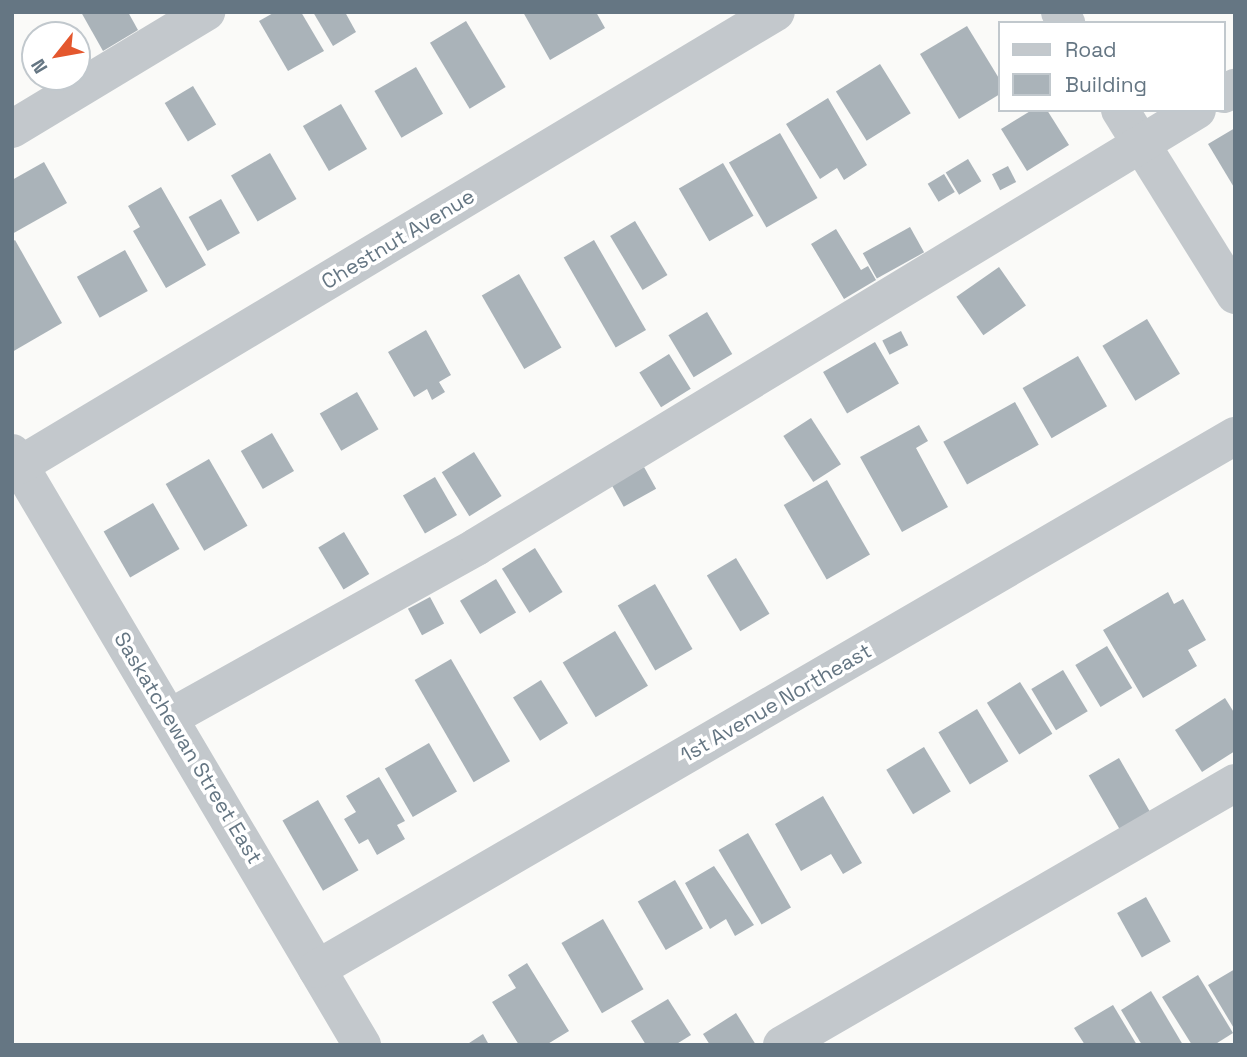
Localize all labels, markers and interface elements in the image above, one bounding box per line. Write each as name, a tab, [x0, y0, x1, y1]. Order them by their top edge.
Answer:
north arrow	[21, 21, 91, 91]
legend	[998, 21, 1226, 112]
text: Road	[1065, 36, 1117, 63]
text: N	[25, 54, 53, 78]
text: Building	[1065, 71, 1147, 98]
street label: Chestnut Avenue	[317, 183, 479, 295]
street label: Saskatchewan Street East	[109, 627, 267, 869]
street label: 1st Avenue Northeast	[676, 638, 876, 768]

